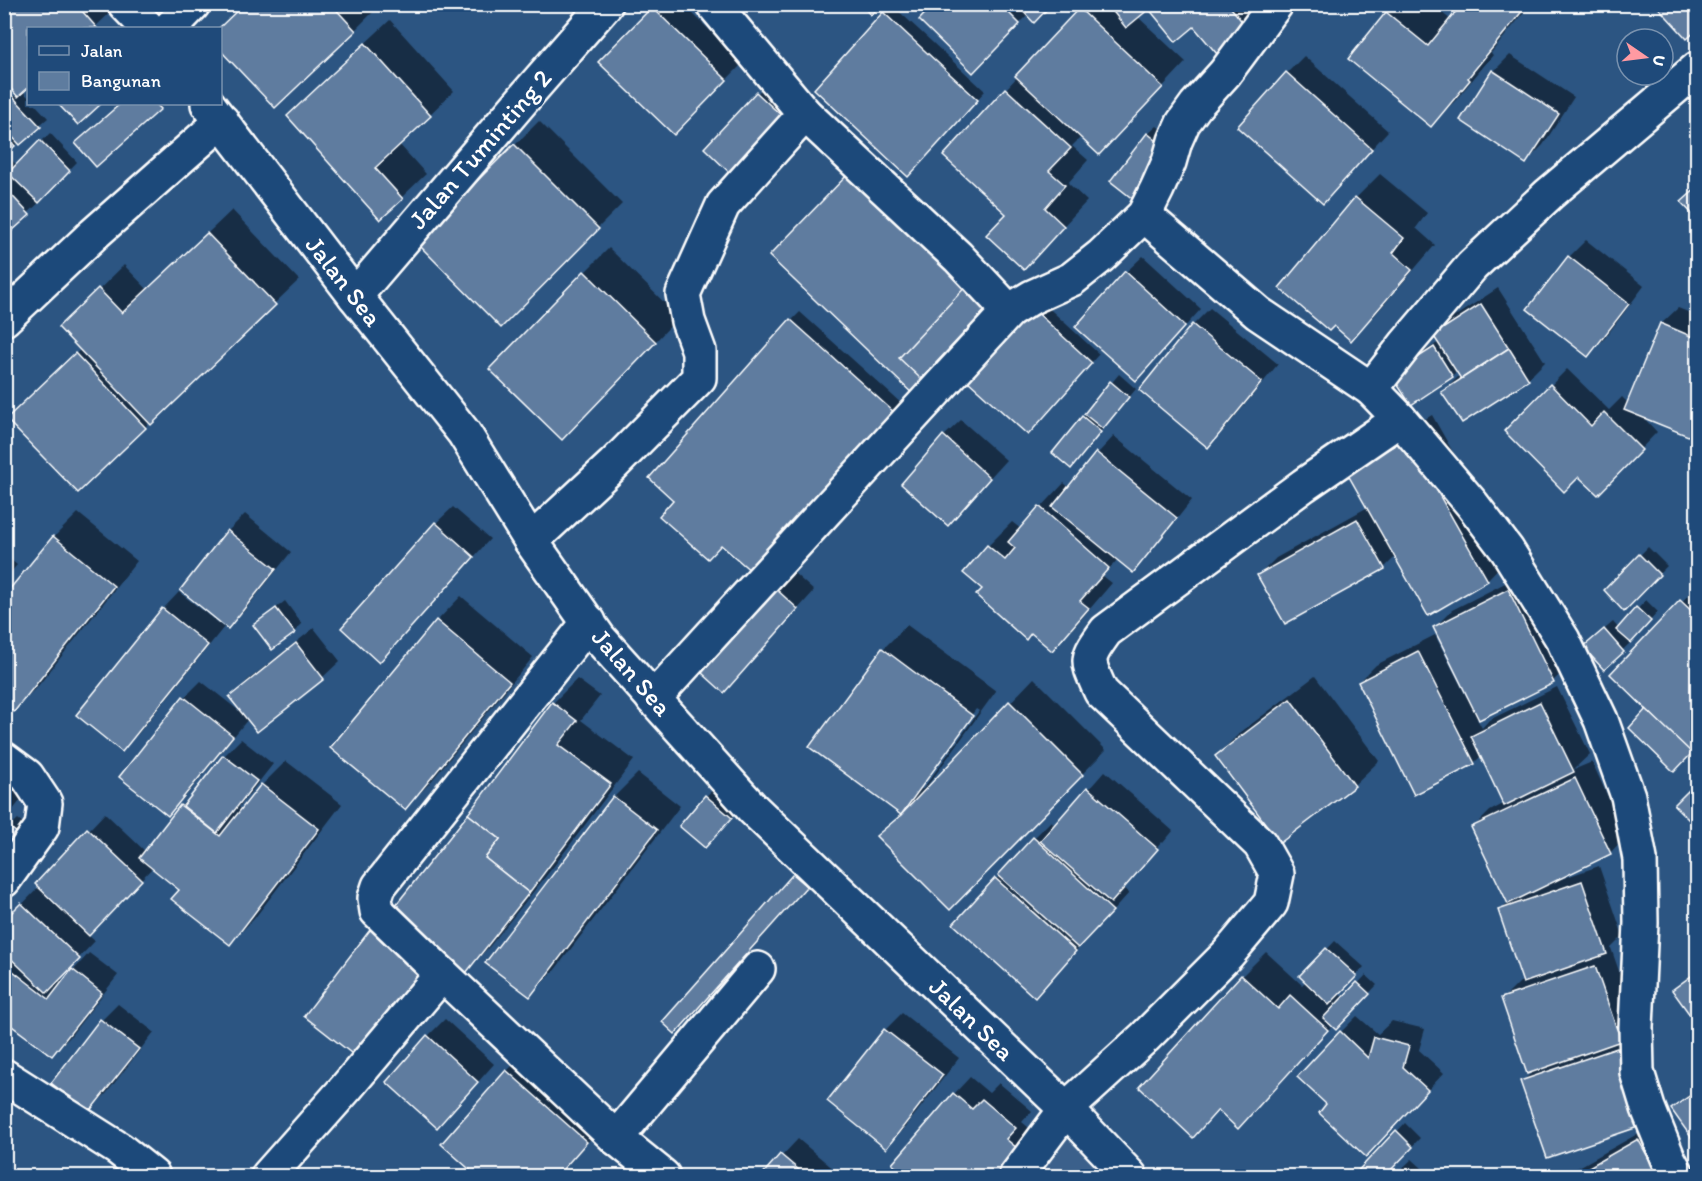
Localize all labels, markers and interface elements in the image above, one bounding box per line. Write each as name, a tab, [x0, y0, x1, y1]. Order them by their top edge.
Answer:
legend	[27, 27, 222, 105]
north arrow	[1615, 27, 1675, 87]
text: Jalan	[81, 40, 123, 62]
text: U	[1649, 53, 1670, 68]
street label: Jalan Tuminting 2	[402, 62, 558, 236]
text: Bangunan	[81, 70, 161, 92]
street label: Jalan Sea	[299, 229, 390, 333]
street label: Jalan Sea	[585, 621, 679, 723]
street label: Jalan Sea	[923, 971, 1022, 1068]

